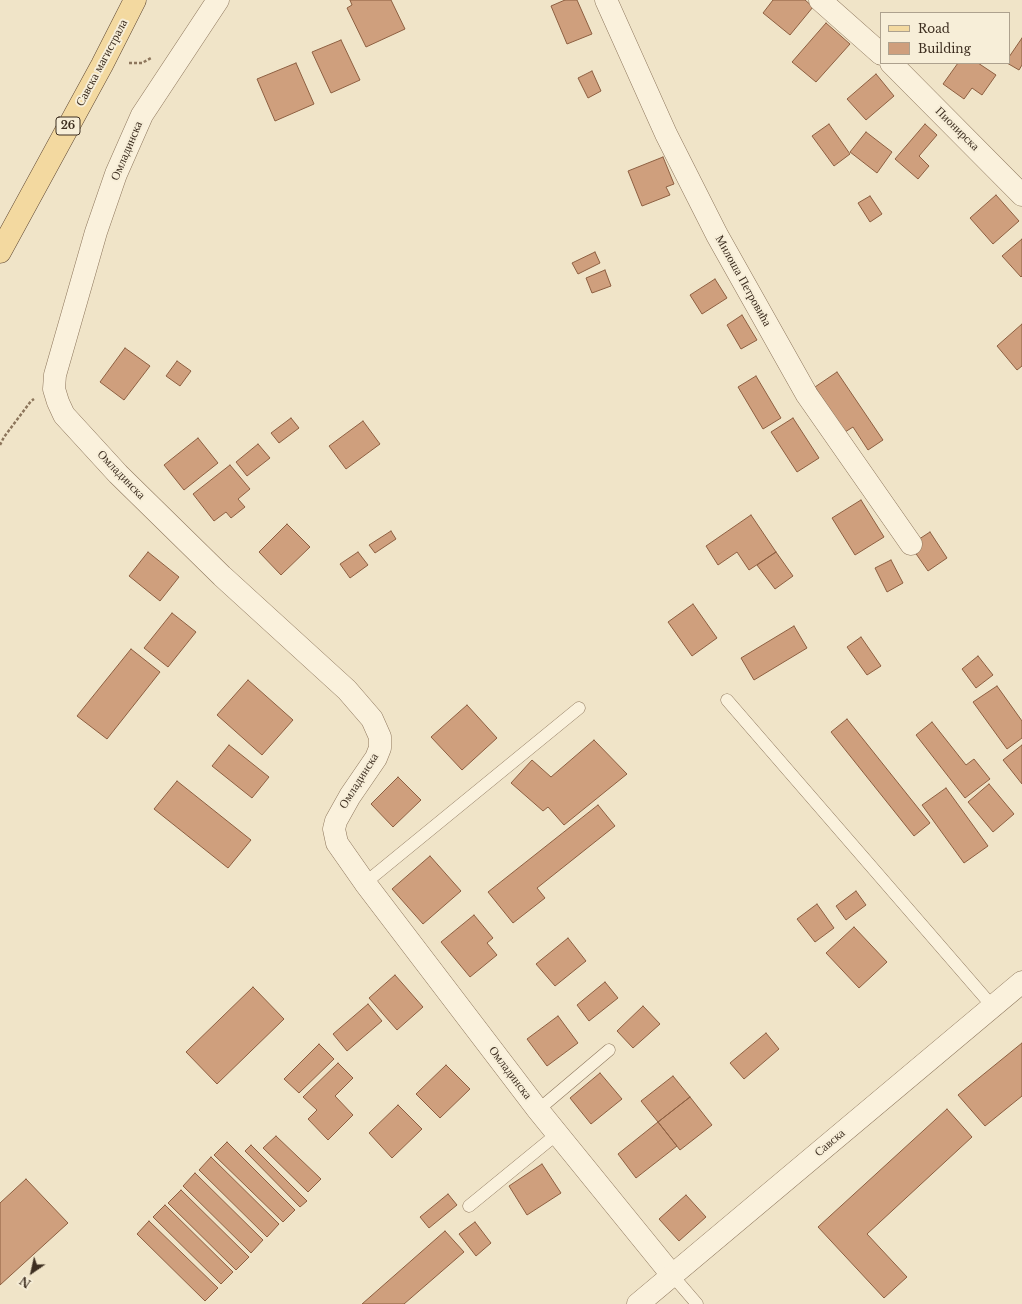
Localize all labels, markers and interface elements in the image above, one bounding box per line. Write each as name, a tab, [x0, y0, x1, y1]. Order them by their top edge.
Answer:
legend	[880, 12, 1010, 64]
street label: Савска магистрала	[73, 17, 131, 109]
text: Road	[918, 21, 950, 36]
text: Building	[918, 41, 971, 56]
street label: Пионирска	[932, 104, 982, 154]
road number: 26	[56, 117, 80, 135]
street label: Омладинска	[108, 119, 146, 183]
street label: Милоша Петровића	[712, 233, 774, 329]
street label: Омладинска	[94, 447, 148, 503]
street label: Омладинска	[336, 751, 382, 811]
street label: Омладинска	[485, 1044, 535, 1102]
street label: Савска	[812, 1126, 848, 1160]
north arrow	[12, 1252, 52, 1292]
text: N	[17, 1273, 33, 1291]

